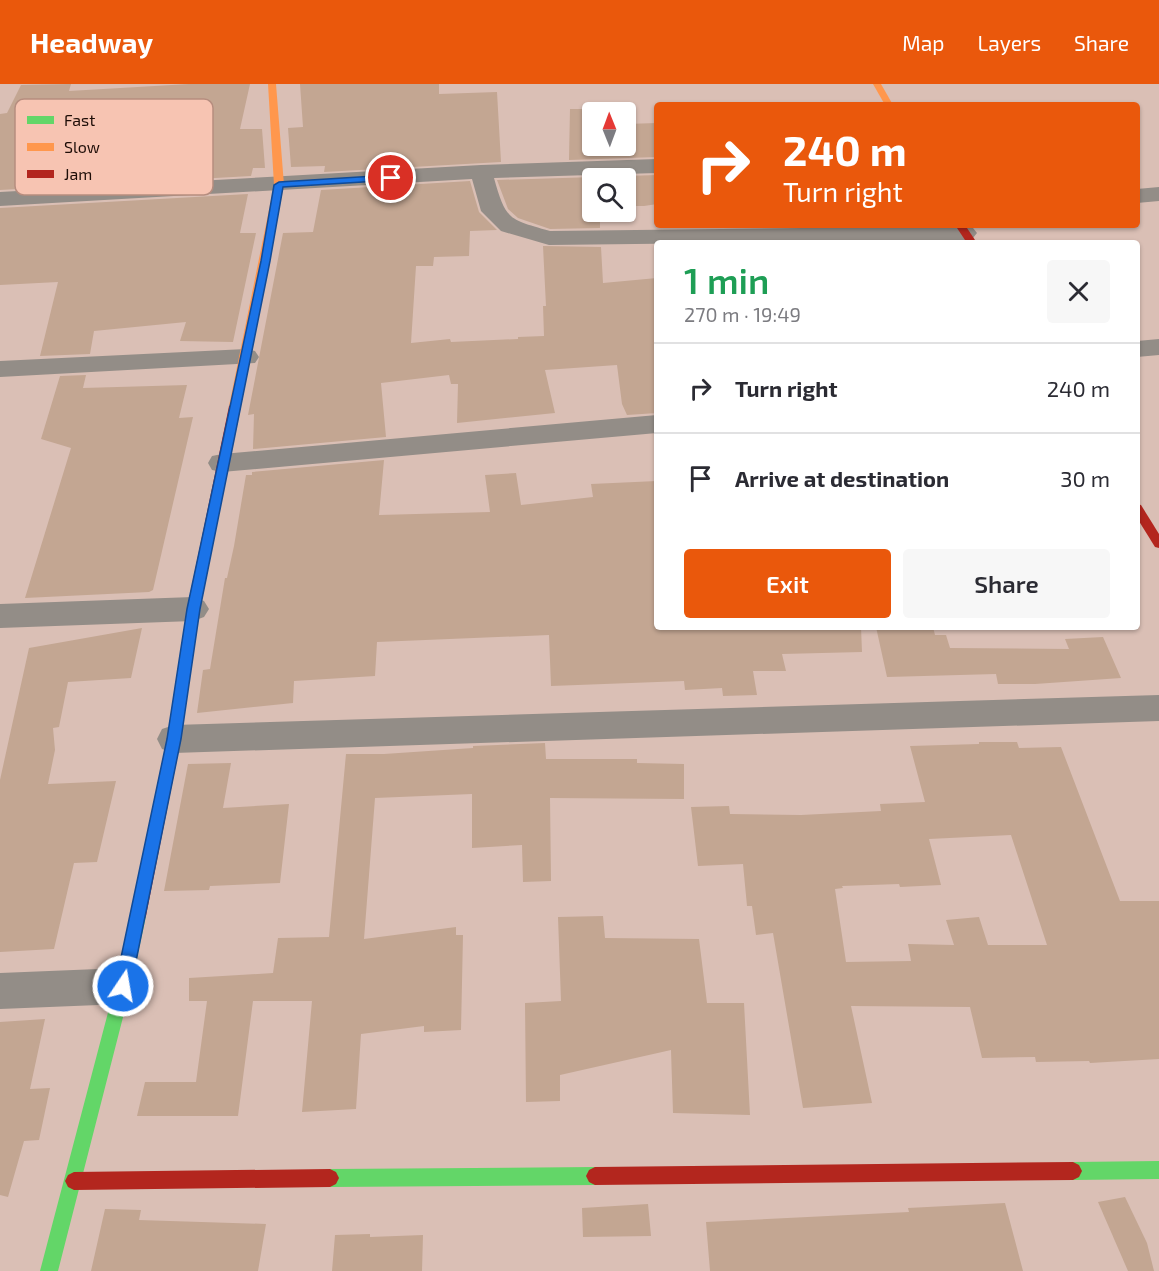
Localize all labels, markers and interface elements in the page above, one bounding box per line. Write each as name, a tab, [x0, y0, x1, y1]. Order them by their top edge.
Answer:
text: Headway	[30, 25, 153, 59]
text: Map	[902, 30, 944, 55]
text: Layers	[977, 30, 1041, 55]
text: Share	[1074, 30, 1129, 55]
legend	[15, 99, 213, 195]
north arrow	[582, 102, 636, 156]
map controls	[582, 102, 636, 222]
text: Fast	[64, 110, 95, 129]
text: 240 m	[783, 124, 907, 174]
icon: right	[684, 126, 762, 204]
text: Slow	[64, 137, 100, 156]
pin	[365, 152, 416, 203]
icon: arrive	[374, 161, 407, 194]
text: Jam	[64, 164, 92, 183]
button: search	[582, 168, 636, 222]
text: Turn right	[783, 175, 903, 207]
text: 1 min	[684, 258, 769, 301]
button: close	[1047, 260, 1110, 323]
text: 270 m · 19:49	[684, 302, 801, 326]
icon: right	[684, 372, 717, 405]
text: Turn right	[735, 375, 837, 401]
text: 240 m	[1047, 375, 1110, 401]
icon: arrive	[684, 462, 717, 495]
text: Arrive at destination	[735, 465, 949, 491]
text: 30 m	[1060, 465, 1110, 491]
button: Exit	[684, 549, 891, 618]
button: Share	[903, 549, 1110, 618]
position arrow	[91, 954, 155, 1018]

